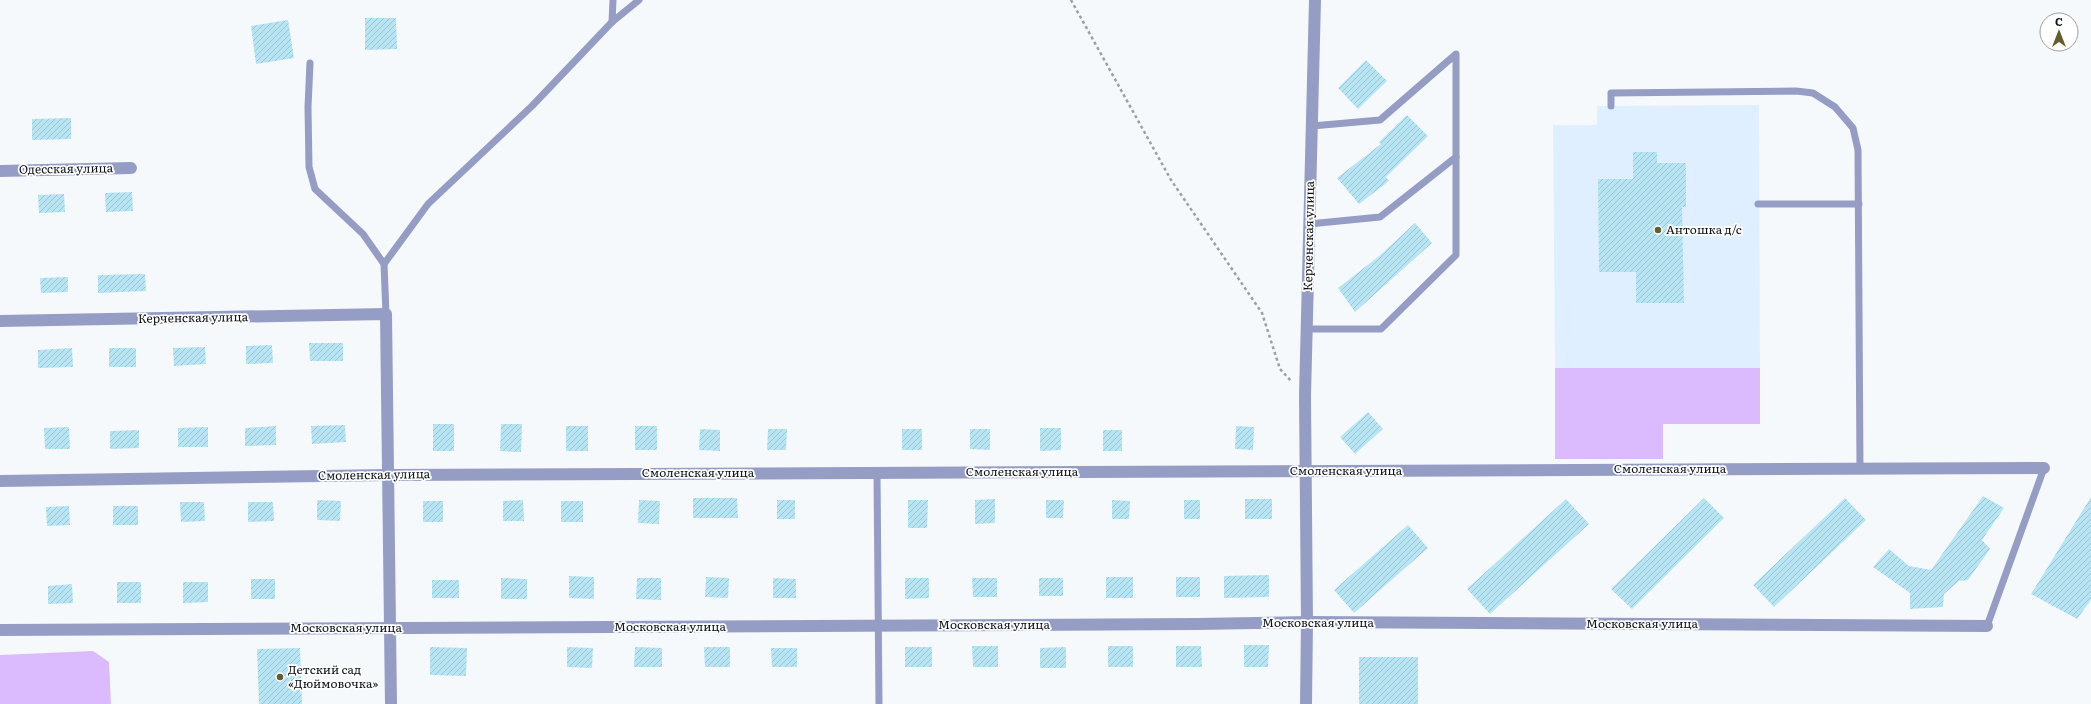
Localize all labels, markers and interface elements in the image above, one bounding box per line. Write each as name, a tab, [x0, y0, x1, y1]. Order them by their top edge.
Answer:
north arrow	[2039, 12, 2079, 52]
text: С	[2055, 13, 2063, 29]
street label: Одесская улица	[19, 158, 114, 178]
street label: Керченская улица	[1298, 180, 1318, 291]
place label: Антошка д/с	[1666, 220, 1742, 238]
marker: Антошка д/с	[1653, 225, 1663, 235]
street label: Керченская улица	[138, 307, 249, 327]
street label: Смоленская улица	[1614, 459, 1727, 477]
street label: Смоленская улица	[1290, 461, 1403, 479]
street label: Смоленская улица	[966, 462, 1079, 480]
street label: Смоленская улица	[642, 463, 755, 481]
street label: Смоленская улица	[318, 464, 431, 484]
street label: Московская улица	[1262, 613, 1375, 631]
street label: Московская улица	[1586, 614, 1699, 632]
street label: Московская улица	[938, 615, 1051, 633]
street label: Московская улица	[614, 617, 727, 635]
street label: Московская улица	[290, 618, 403, 636]
place label: Детский сад «Дюймовочка»	[288, 660, 378, 692]
marker: Детский сад «Дюймовочка»	[275, 672, 285, 682]

